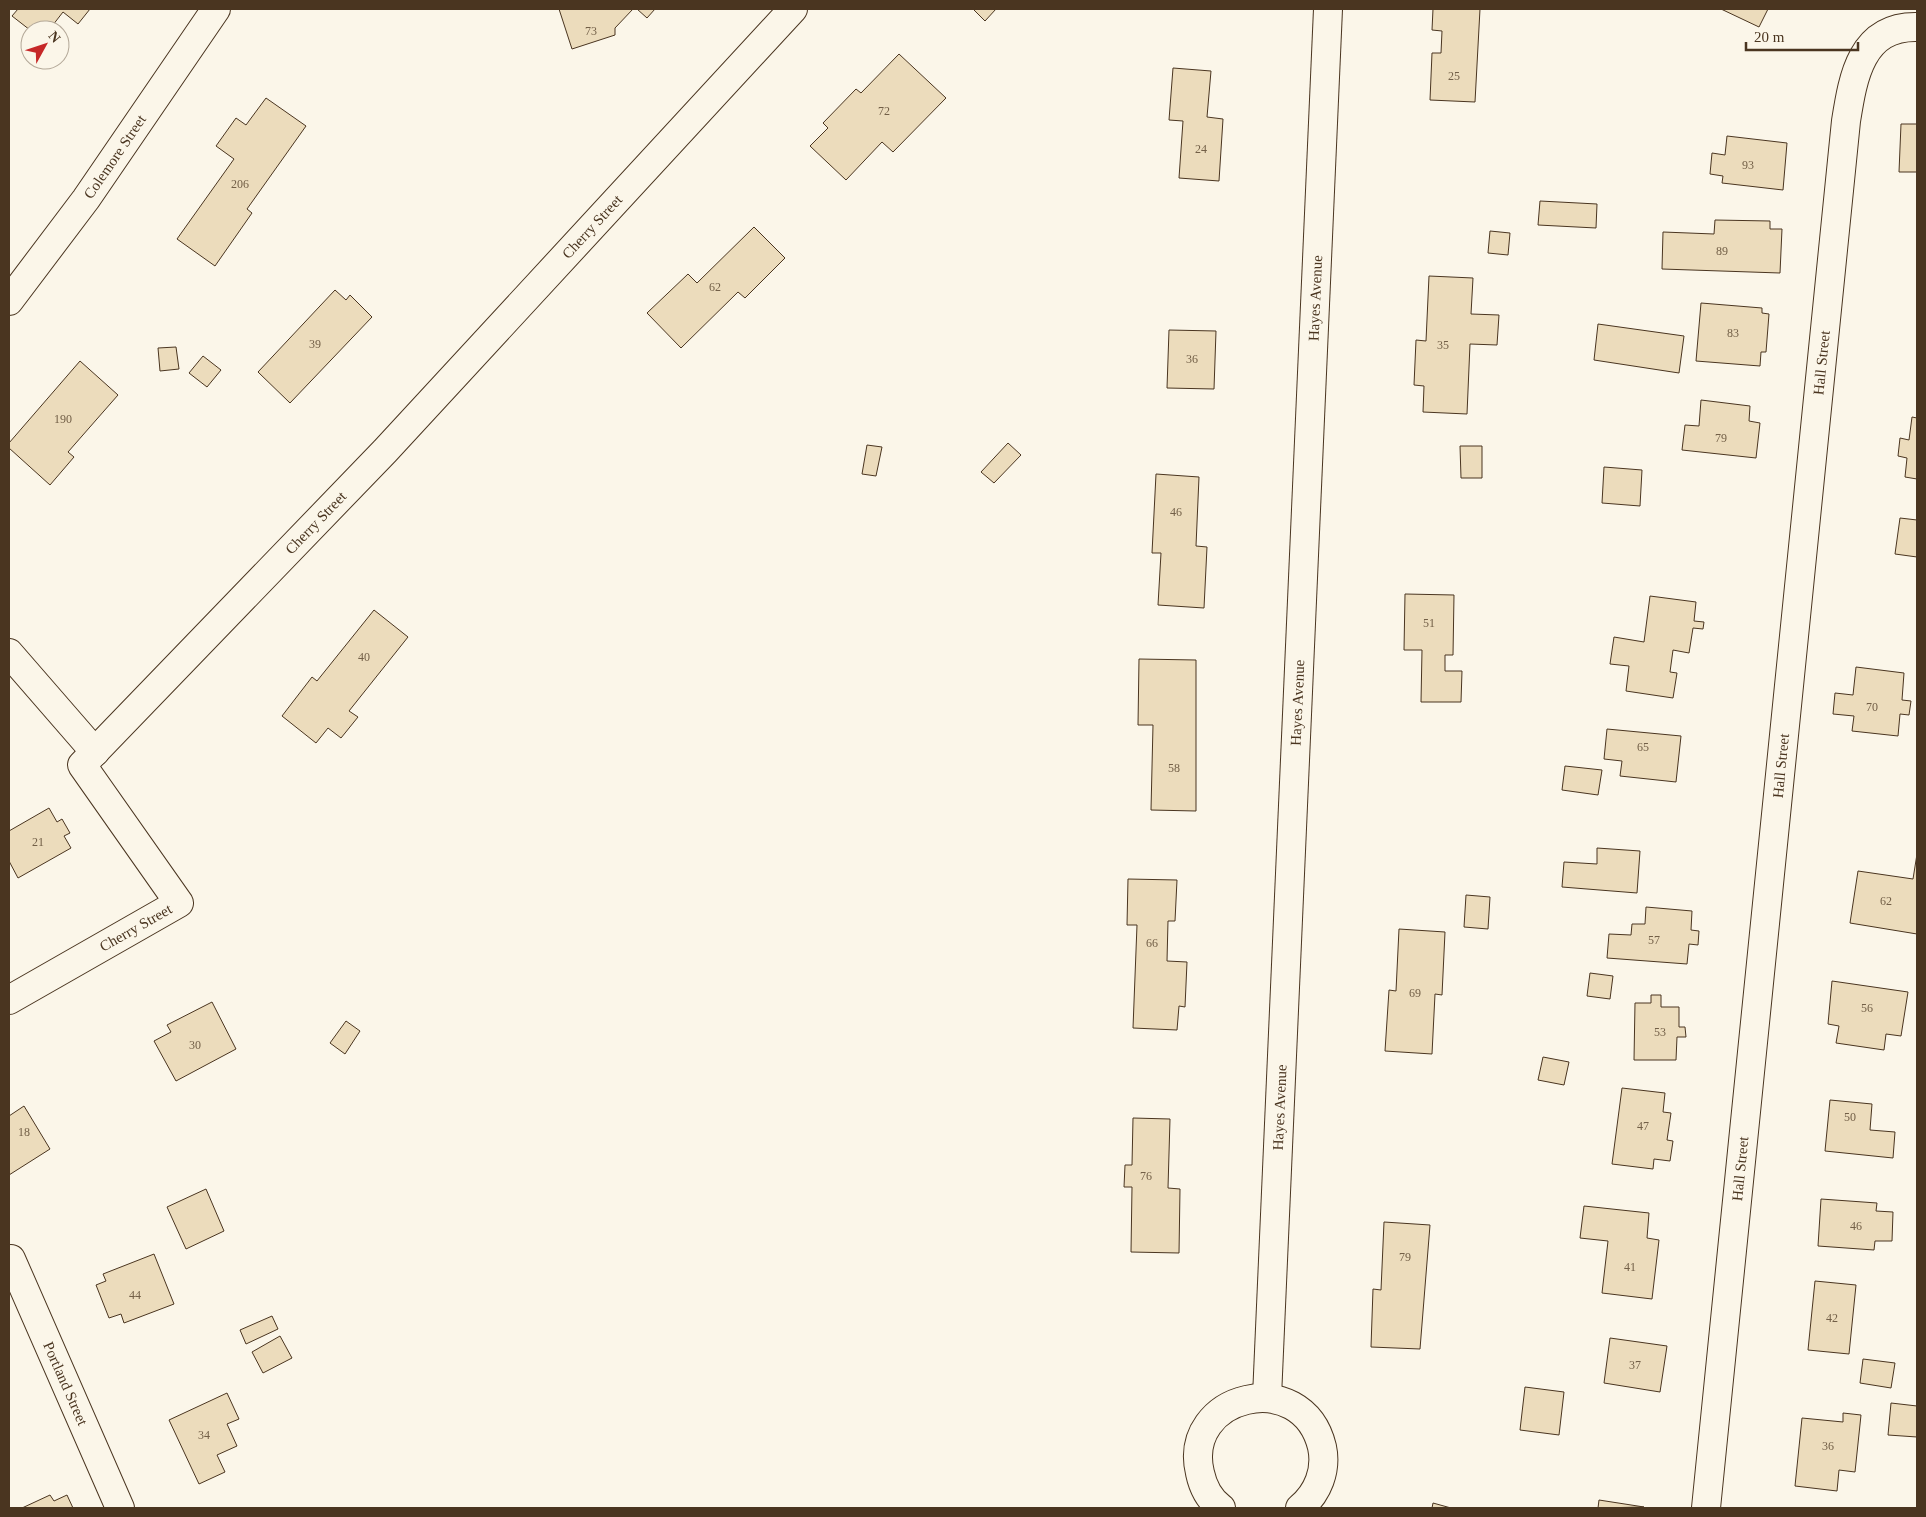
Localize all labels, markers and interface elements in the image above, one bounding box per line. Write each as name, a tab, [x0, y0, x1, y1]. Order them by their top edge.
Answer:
north arrow	[20, 20, 70, 70]
scale bar	[1746, 20, 1858, 52]
house number: 73	[585, 24, 597, 38]
text: N	[46, 28, 64, 46]
text: 20 m	[1754, 29, 1785, 45]
house number: 25	[1448, 69, 1460, 83]
house number: 72	[878, 104, 890, 118]
street label: Colemore Street	[81, 111, 150, 202]
house number: 24	[1195, 142, 1207, 156]
house number: 93	[1742, 158, 1754, 172]
house number: 206	[231, 177, 249, 191]
street label: Cherry Street	[559, 191, 626, 262]
house number: 89	[1716, 244, 1728, 258]
street label: Hayes Avenue	[1305, 254, 1325, 341]
house number: 62	[709, 280, 721, 294]
house number: 83	[1727, 326, 1739, 340]
street label: Hall Street	[1810, 329, 1833, 396]
house number: 39	[309, 337, 321, 351]
house number: 35	[1437, 338, 1449, 352]
house number: 36	[1186, 352, 1198, 366]
house number: 190	[54, 412, 72, 426]
house number: 79	[1715, 431, 1727, 445]
street label: Cherry Street	[282, 488, 350, 557]
house number: 46	[1170, 505, 1182, 519]
house number: 51	[1423, 616, 1435, 630]
house number: 40	[358, 650, 370, 664]
street label: Hayes Avenue	[1288, 659, 1307, 746]
house number: 70	[1866, 700, 1878, 714]
street label: Hall Street	[1770, 732, 1792, 799]
house number: 65	[1637, 740, 1649, 754]
house number: 58	[1168, 761, 1180, 775]
house number: 21	[32, 835, 44, 849]
house number: 62	[1880, 894, 1892, 908]
street label: Cherry Street	[97, 900, 175, 955]
house number: 57	[1648, 933, 1660, 947]
house number: 66	[1146, 936, 1158, 950]
house number: 69	[1409, 986, 1421, 1000]
house number: 56	[1861, 1001, 1873, 1015]
house number: 53	[1654, 1025, 1666, 1039]
house number: 30	[189, 1038, 201, 1052]
street label: Hayes Avenue	[1270, 1064, 1290, 1151]
house number: 50	[1844, 1110, 1856, 1124]
house number: 47	[1637, 1119, 1649, 1133]
house number: 18	[18, 1125, 30, 1139]
street label: Hall Street	[1729, 1135, 1752, 1202]
house number: 76	[1140, 1169, 1152, 1183]
house number: 46	[1850, 1219, 1862, 1233]
house number: 79	[1399, 1250, 1411, 1264]
house number: 41	[1624, 1260, 1636, 1274]
house number: 44	[129, 1288, 141, 1302]
house number: 42	[1826, 1311, 1838, 1325]
street label: Portland Street	[40, 1339, 91, 1429]
house number: 37	[1629, 1358, 1641, 1372]
house number: 34	[198, 1428, 210, 1442]
house number: 36	[1822, 1439, 1834, 1453]

